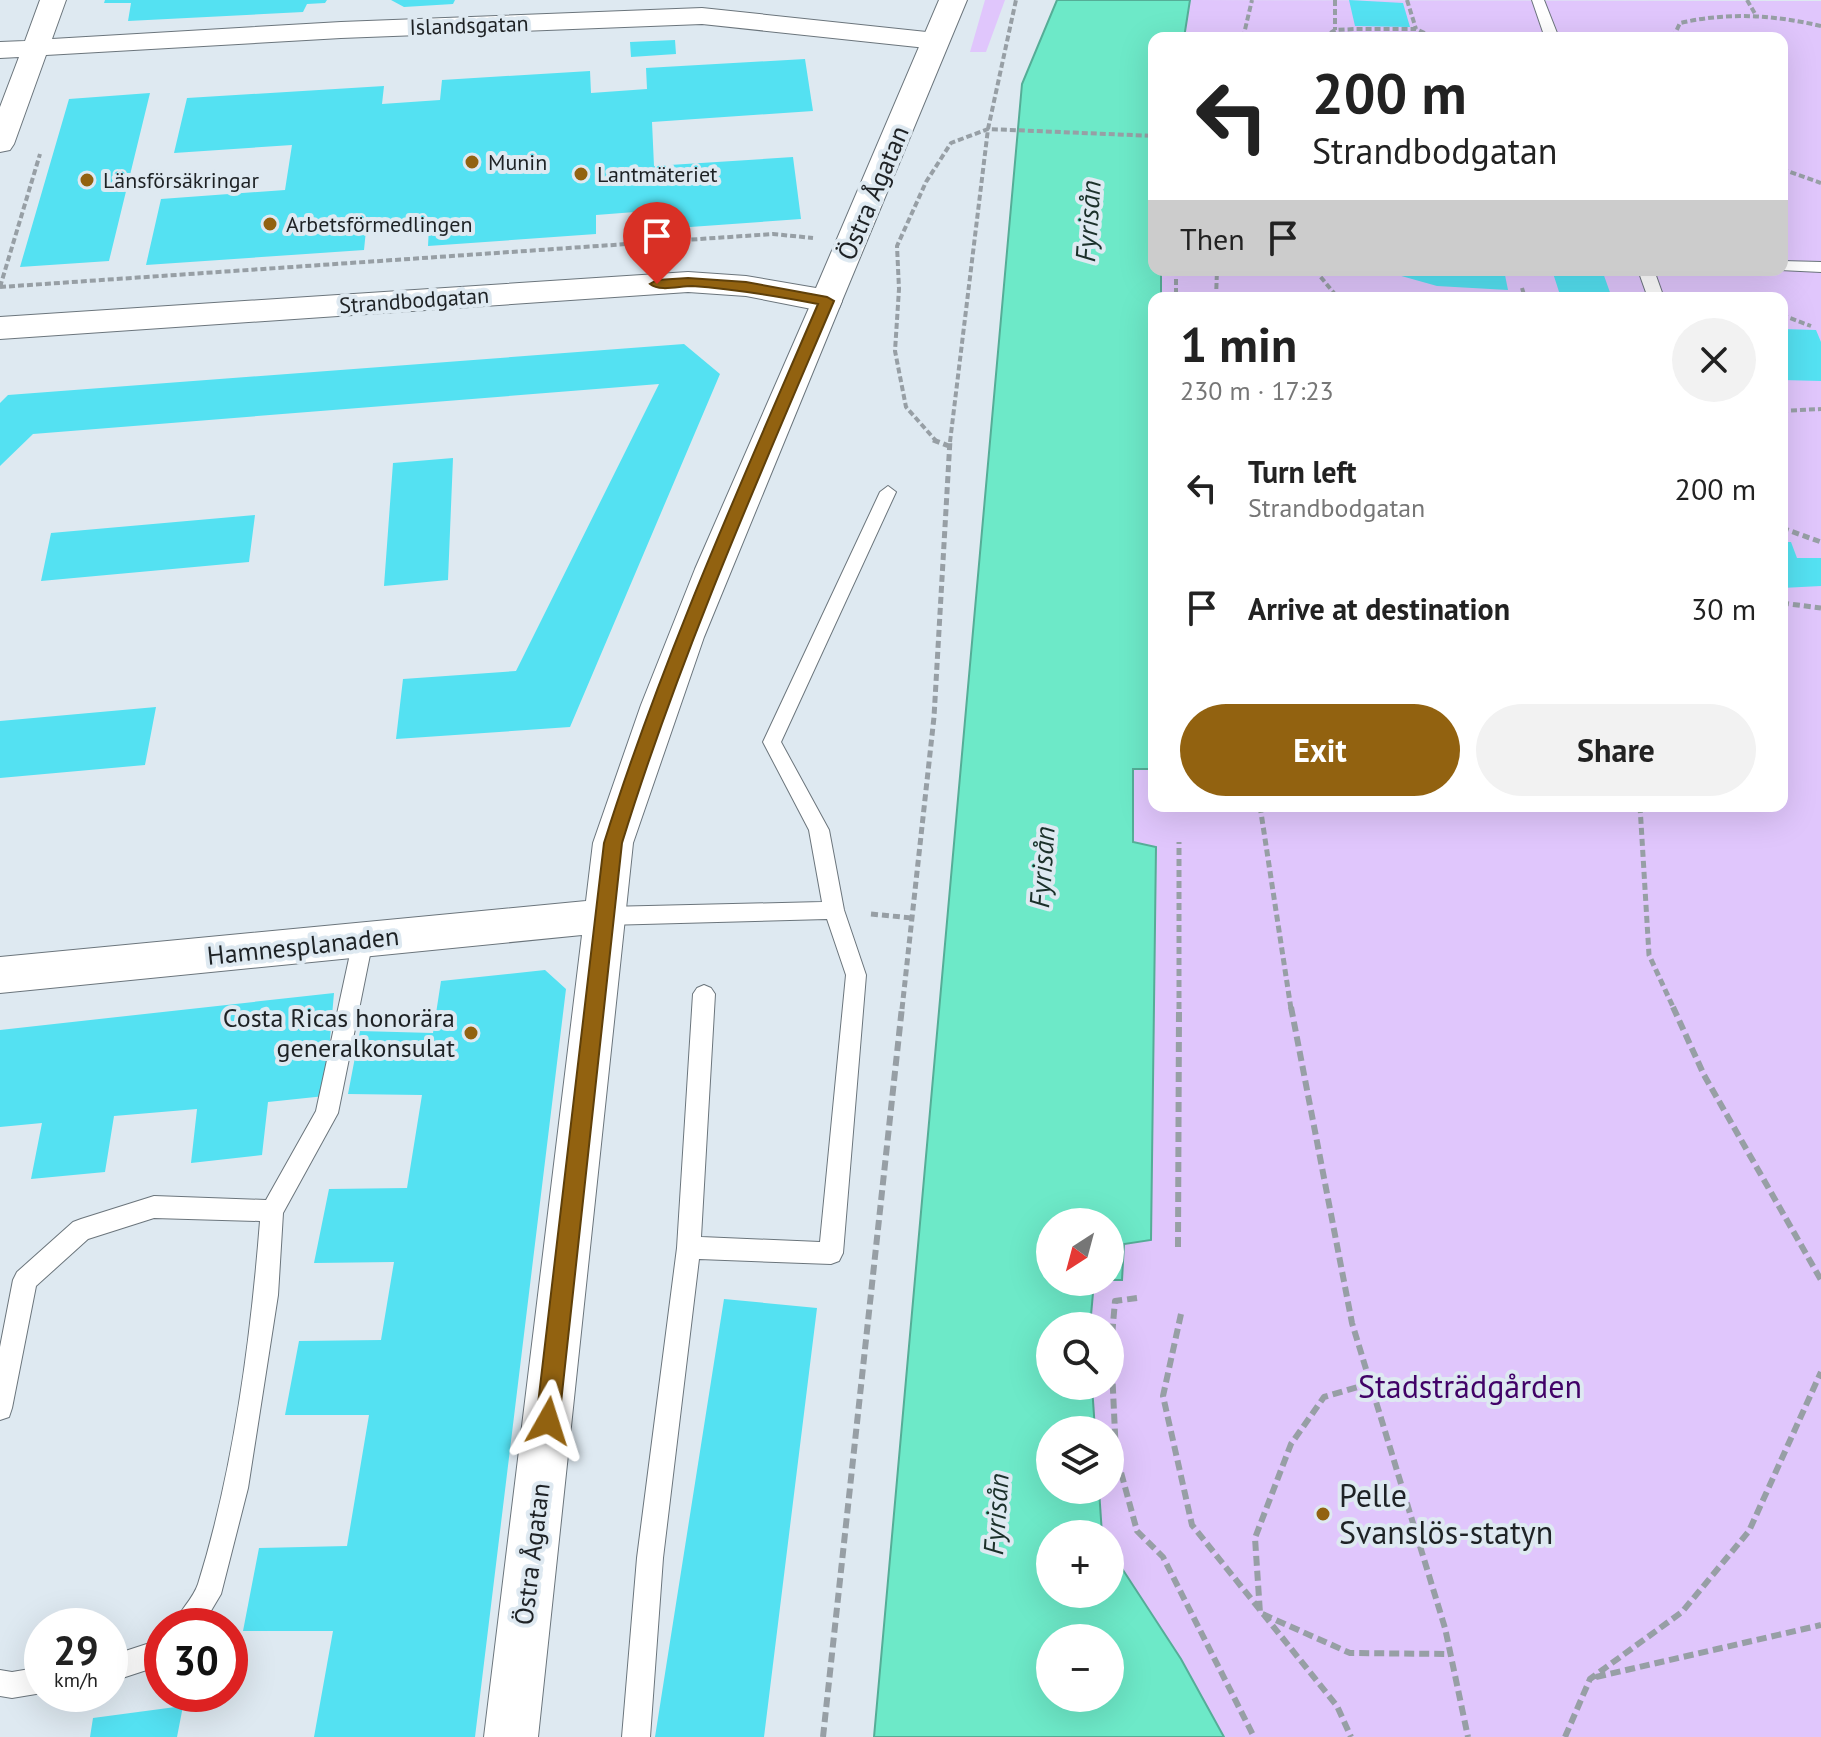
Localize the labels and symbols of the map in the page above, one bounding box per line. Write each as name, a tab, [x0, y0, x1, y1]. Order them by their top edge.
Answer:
street label: Islandsgatan	[409, 9, 529, 41]
street label: Östra Ågatan	[829, 121, 916, 265]
place label: Munin	[488, 148, 547, 176]
marker: Munin	[463, 153, 481, 171]
place label: Lantmäteriet	[597, 160, 718, 188]
marker: Lantmäteriet	[572, 165, 590, 183]
place label: Länsförsäkringar	[103, 166, 259, 194]
marker: Länsförsäkringar	[78, 171, 96, 189]
water label: Fyrisån	[1066, 179, 1109, 263]
pin	[623, 202, 691, 284]
place label: Arbetsförmedlingen	[286, 210, 472, 238]
marker: Arbetsförmedlingen	[261, 215, 279, 233]
street label: Strandbodgatan	[338, 281, 490, 319]
water label: Fyrisån	[1020, 825, 1063, 909]
street label: Hamnesplanaden	[205, 919, 401, 972]
place label: Costa Ricas honorära generalkonsulat	[223, 1001, 455, 1064]
marker: Costa Ricas honorära generalkonsulat	[462, 1024, 480, 1042]
north arrow	[1036, 1208, 1124, 1296]
park label: Stadsträdgården	[1358, 1365, 1582, 1407]
position arrow	[506, 1379, 590, 1463]
water label: Fyrisån	[974, 1472, 1017, 1556]
place label: Pelle Svanslös-statyn	[1339, 1474, 1553, 1553]
street label: Östra Ågatan	[506, 1481, 557, 1627]
marker: Pelle Svanslös-statyn	[1314, 1505, 1332, 1523]
speed limit sign: 30	[144, 1608, 248, 1712]

